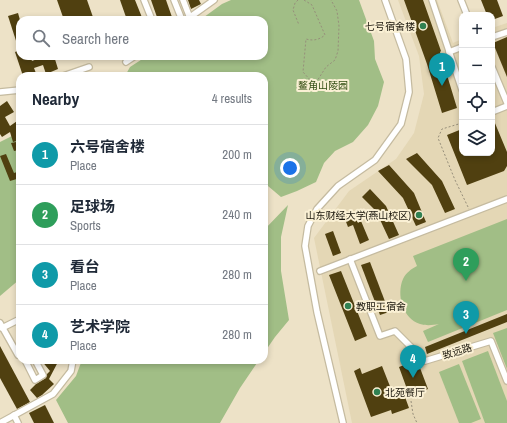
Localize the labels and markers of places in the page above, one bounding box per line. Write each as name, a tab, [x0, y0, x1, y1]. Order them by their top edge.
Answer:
place label: 七号宿舍楼	[365, 20, 415, 33]
marker: 七号宿舍楼	[418, 21, 428, 31]
pin: 1	[429, 53, 455, 86]
place label: 山东财经大学(燕山校区)	[306, 209, 411, 222]
marker: 山东财经大学(燕山校区)	[414, 210, 424, 220]
pin: 2	[453, 248, 479, 281]
place label: 教职工宿舍	[356, 300, 406, 313]
marker: 教职工宿舍	[343, 301, 353, 311]
pin: 3	[453, 301, 479, 334]
pin: 4	[400, 345, 426, 378]
place label: 北苑餐厅	[385, 386, 425, 399]
marker: 北苑餐厅	[372, 387, 382, 397]

